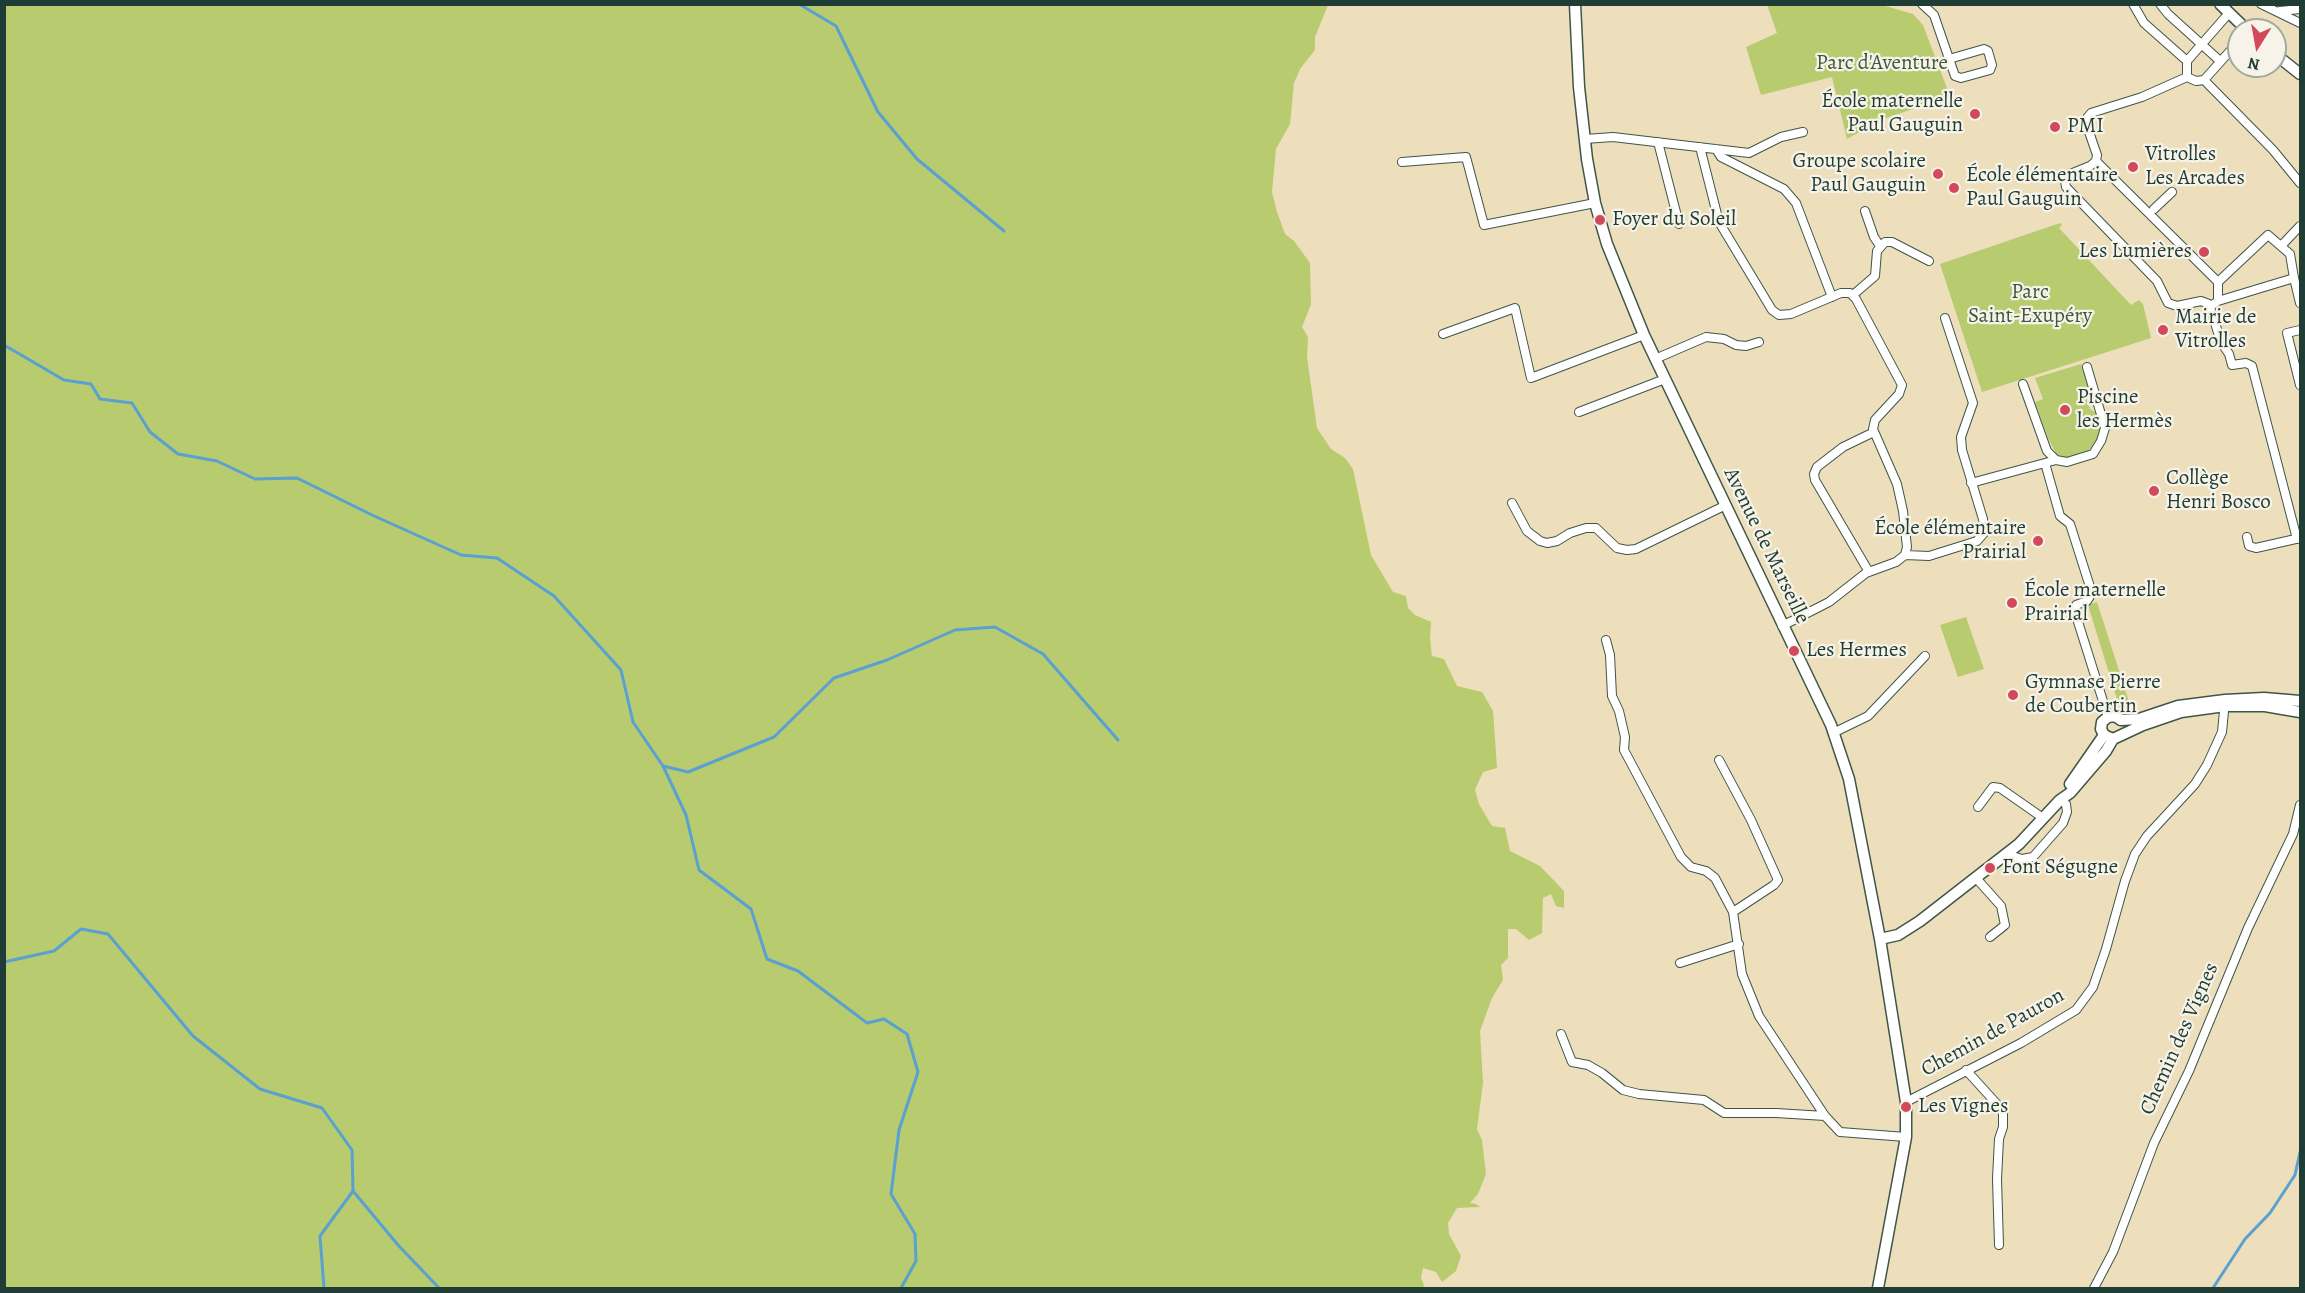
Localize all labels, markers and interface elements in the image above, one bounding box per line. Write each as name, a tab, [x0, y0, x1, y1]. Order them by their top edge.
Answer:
north arrow	[2227, 18, 2287, 78]
park label: Parc d'Aventure	[1816, 51, 1948, 77]
text: N	[2246, 52, 2262, 76]
place label: École maternelle Paul Gauguin	[1821, 89, 1963, 139]
marker: École maternelle Paul Gauguin	[1968, 107, 1982, 121]
place label: PMI	[2067, 114, 2104, 140]
marker: PMI	[2048, 120, 2062, 134]
place label: Vitrolles Les Arcades	[2145, 142, 2245, 192]
place label: Groupe scolaire Paul Gauguin	[1793, 149, 1926, 199]
marker: Vitrolles Les Arcades	[2126, 160, 2140, 174]
place label: École élémentaire Paul Gauguin	[1966, 163, 2118, 213]
marker: Groupe scolaire Paul Gauguin	[1931, 167, 1945, 181]
marker: École élémentaire Paul Gauguin	[1947, 181, 1961, 195]
place label: Foyer du Soleil	[1612, 207, 1736, 233]
marker: Foyer du Soleil	[1593, 213, 1607, 227]
place label: Les Lumières	[2079, 239, 2192, 265]
marker: Les Lumières	[2197, 245, 2211, 259]
park label: Parc Saint-Exupéry	[1968, 280, 2092, 330]
place label: Mairie de Vitrolles	[2175, 305, 2257, 355]
marker: Mairie de Vitrolles	[2156, 323, 2170, 337]
place label: Piscine les Hermès	[2077, 385, 2172, 435]
marker: Piscine les Hermès	[2058, 403, 2072, 417]
street label: Avenue de Marseille	[1717, 464, 1815, 628]
place label: Collège Henri Bosco	[2166, 466, 2271, 516]
marker: Collège Henri Bosco	[2147, 484, 2161, 498]
place label: École élémentaire Prairial	[1874, 516, 2026, 566]
marker: École élémentaire Prairial	[2031, 534, 2045, 548]
place label: École maternelle Prairial	[2024, 578, 2166, 628]
marker: École maternelle Prairial	[2005, 596, 2019, 610]
place label: Les Hermes	[1806, 638, 1907, 664]
marker: Les Hermes	[1787, 644, 1801, 658]
place label: Gymnase Pierre de Coubertin	[2025, 670, 2161, 720]
marker: Gymnase Pierre de Coubertin	[2006, 688, 2020, 702]
place label: Font Ségugne	[2002, 855, 2118, 881]
marker: Font Ségugne	[1983, 861, 1997, 875]
street label: Chemin des Vignes	[2135, 959, 2225, 1119]
street label: Chemin de Pauron	[1917, 983, 2069, 1083]
place label: Les Vignes	[1918, 1094, 2008, 1120]
marker: Les Vignes	[1899, 1100, 1913, 1114]

